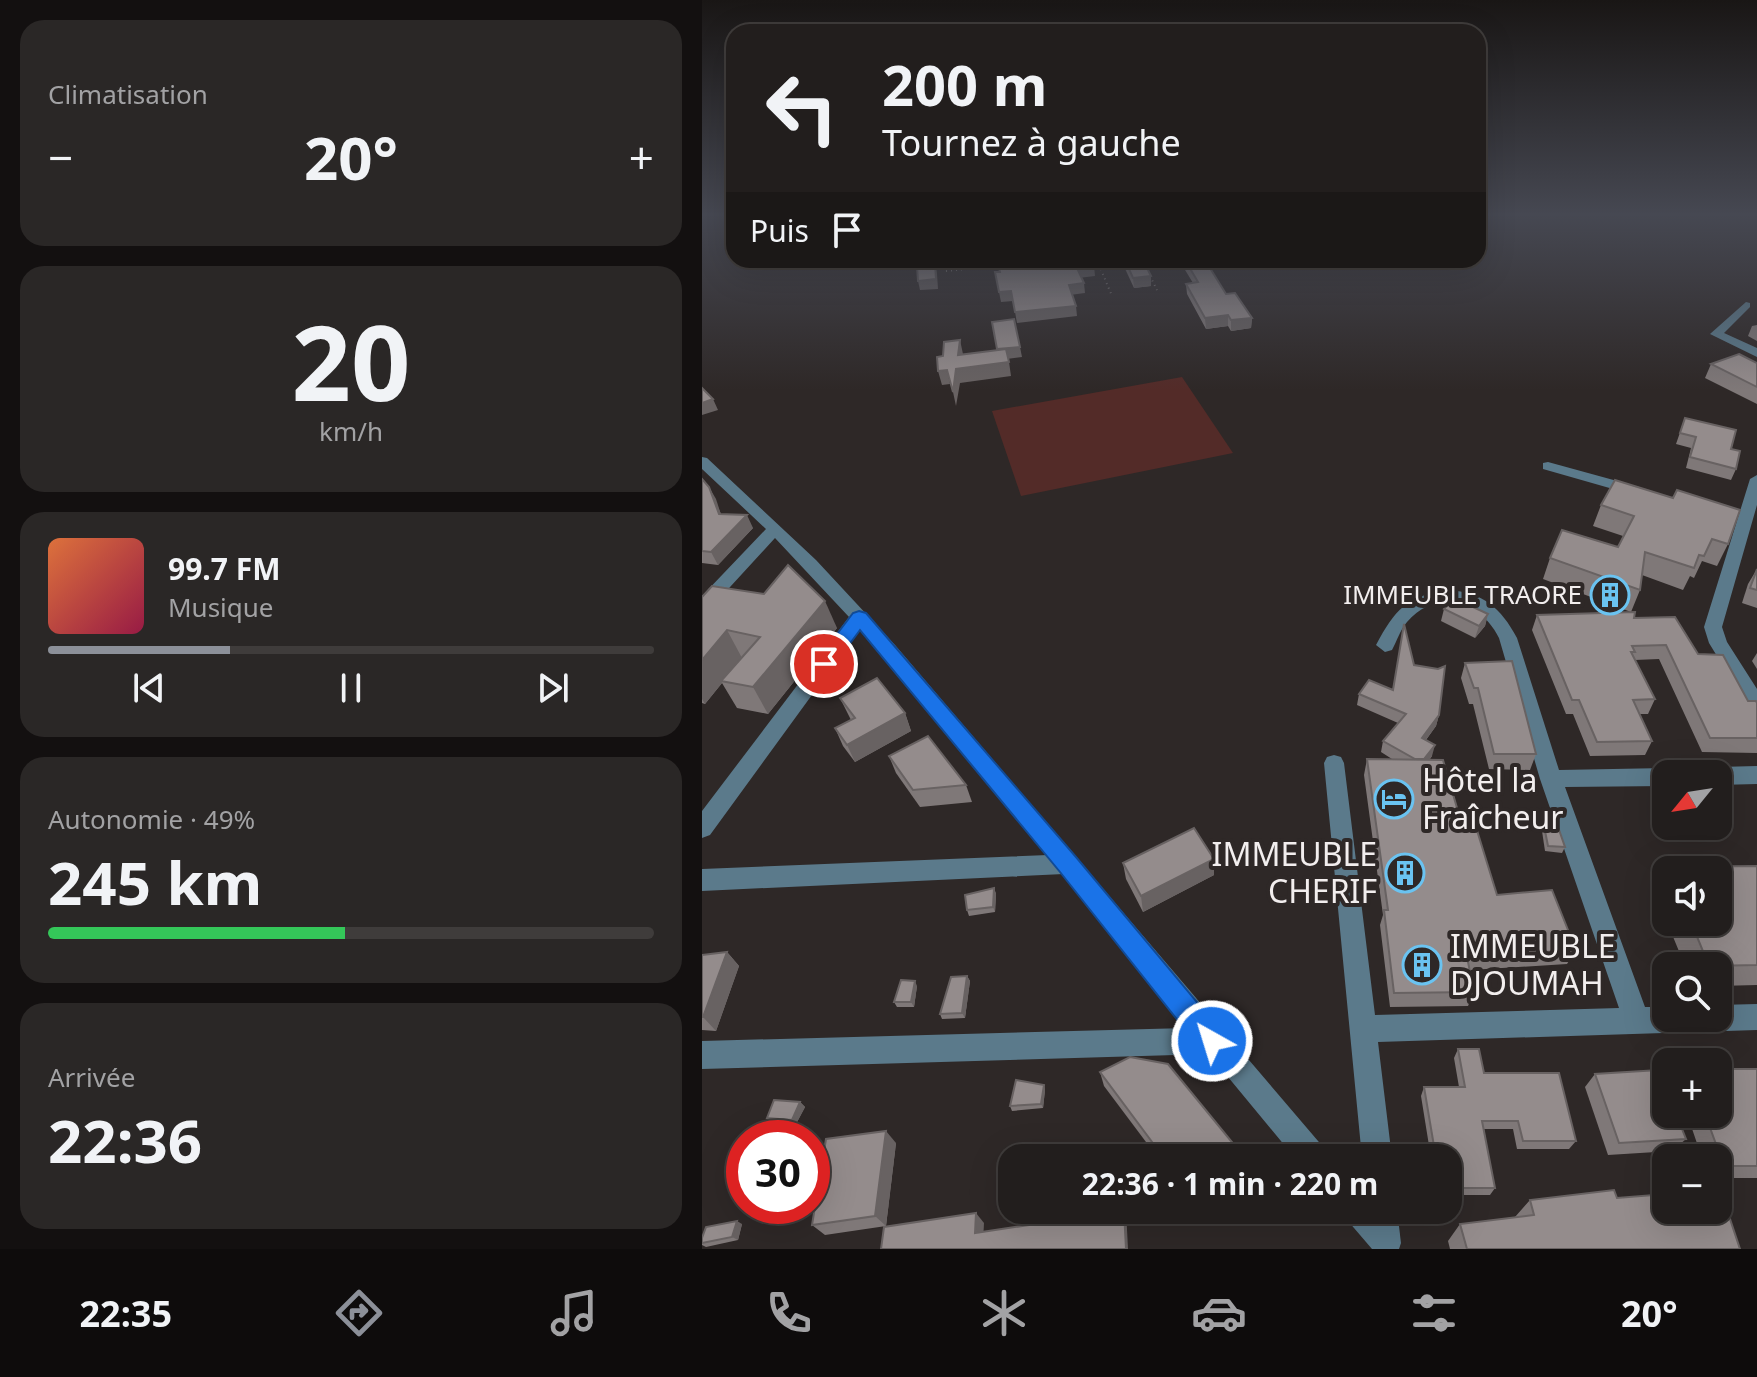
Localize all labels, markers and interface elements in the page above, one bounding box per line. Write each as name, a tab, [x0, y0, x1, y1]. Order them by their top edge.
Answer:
text: 200 m	[882, 46, 1047, 122]
icon: left	[750, 56, 854, 160]
text: Climatisation	[48, 76, 208, 112]
text: 20°	[304, 116, 398, 198]
text: Tournez à gauche	[882, 118, 1181, 167]
text: −	[48, 127, 73, 187]
text: +	[629, 127, 654, 187]
icon: arrive	[825, 208, 869, 252]
text: Puis	[750, 210, 809, 251]
text: 20	[292, 290, 410, 431]
text: km/h	[319, 413, 383, 449]
text: 99.7 FM	[168, 548, 280, 589]
building icon: IMMEUBLE TRAORE	[1589, 574, 1631, 616]
place label: IMMEUBLE TRAORE	[1343, 576, 1582, 612]
text: Musique	[168, 589, 274, 625]
pin	[790, 630, 858, 698]
icon: arrive	[802, 642, 846, 686]
icon: previous	[127, 666, 171, 710]
icon: pause	[329, 666, 373, 710]
icon: next	[531, 666, 575, 710]
place label: Hôtel la Fraîcheur	[1422, 758, 1564, 838]
north arrow	[1652, 760, 1732, 840]
map controls	[1652, 760, 1732, 1224]
hotel icon: Hôtel la Fraîcheur	[1373, 778, 1415, 820]
text: Autonomie · 49%	[48, 801, 255, 837]
place label: IMMEUBLE CHERIF	[1212, 832, 1377, 912]
text: 245 km	[48, 841, 262, 923]
building icon: IMMEUBLE CHERIF	[1384, 852, 1426, 894]
button: sound	[1652, 856, 1732, 936]
place label: IMMEUBLE DJOUMAH	[1450, 924, 1615, 1004]
building icon: IMMEUBLE DJOUMAH	[1401, 944, 1443, 986]
button: search	[1652, 952, 1732, 1032]
position arrow	[1170, 999, 1254, 1083]
button: +	[1652, 1048, 1732, 1128]
text: Arrivée	[48, 1059, 135, 1095]
text: 22:36	[48, 1099, 202, 1181]
speed limit sign: 30	[726, 1120, 830, 1224]
button: −	[1652, 1144, 1732, 1224]
text: 22:36 · 1 min · 220 m	[1082, 1163, 1378, 1204]
icon: directions	[331, 1285, 387, 1341]
icon: music	[546, 1285, 602, 1341]
icon: phone	[761, 1285, 817, 1341]
icon: climate	[976, 1285, 1032, 1341]
icon: car	[1191, 1285, 1247, 1341]
icon: filters	[1406, 1285, 1462, 1341]
text: 22:35	[80, 1289, 172, 1338]
text: 20°	[1621, 1289, 1677, 1338]

